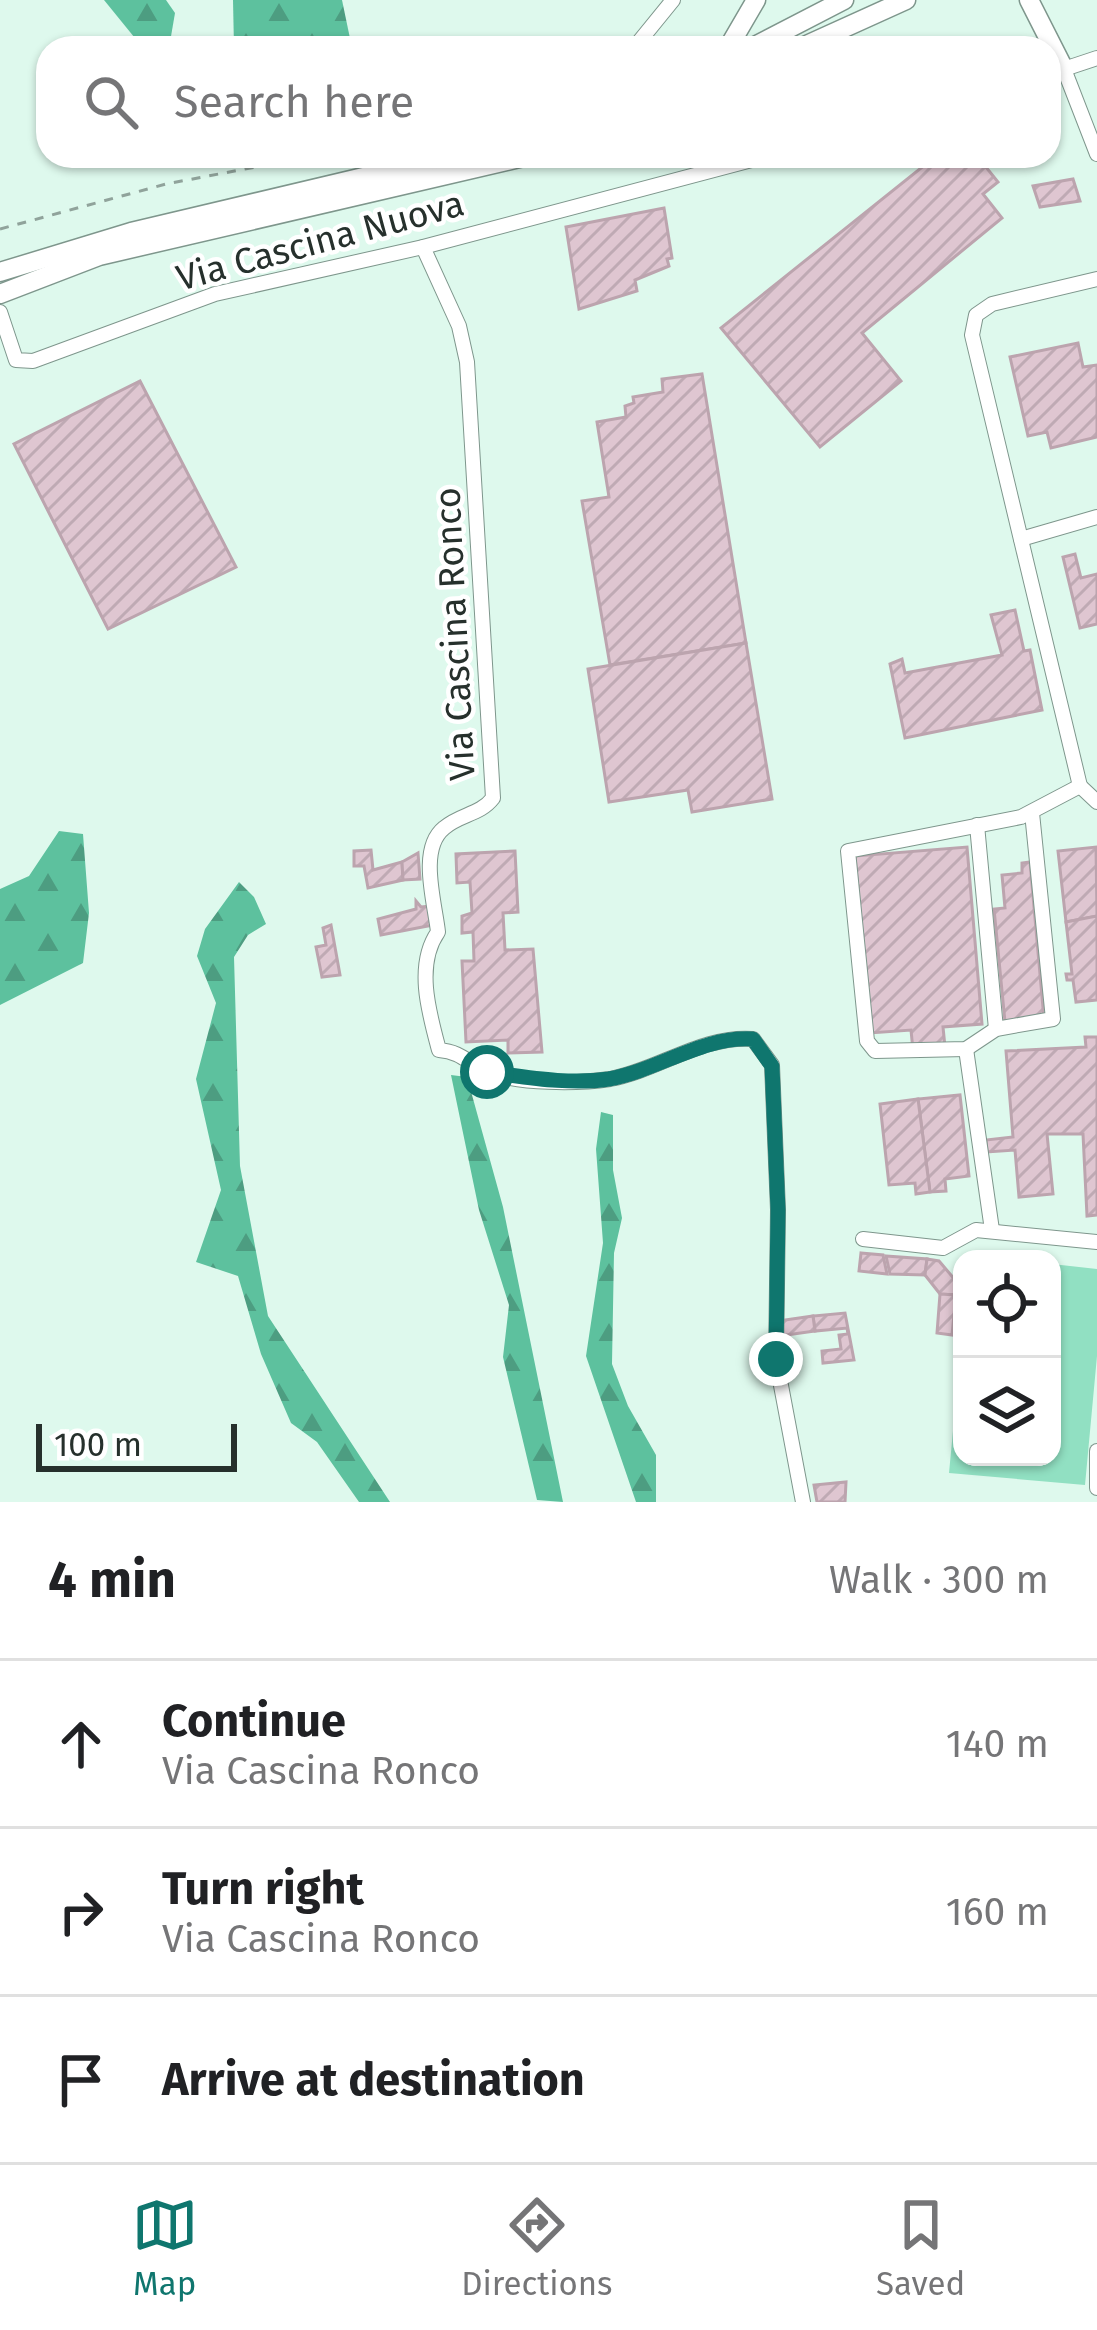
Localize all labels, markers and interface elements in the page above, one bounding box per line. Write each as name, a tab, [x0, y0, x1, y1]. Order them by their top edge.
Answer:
search box	[36, 36, 1061, 168]
icon: search	[78, 69, 144, 135]
text: Search here	[174, 75, 414, 129]
street label: Via Cascina Nuova	[172, 181, 469, 301]
street label: Via Cascina Ronco	[425, 486, 485, 782]
route start	[460, 1045, 514, 1099]
map controls	[953, 1250, 1061, 1466]
button: locate	[953, 1250, 1061, 1358]
route end	[749, 1332, 803, 1386]
button: layers	[953, 1358, 1061, 1466]
scale bar	[36, 1418, 237, 1471]
text: 100 m	[54, 1425, 142, 1465]
text: 4 min	[48, 1549, 176, 1611]
text: Walk · 300 m	[829, 1557, 1049, 1603]
text: Continue	[162, 1694, 346, 1748]
icon: ahead	[48, 1711, 114, 1777]
text: 140 m	[946, 1721, 1049, 1767]
text: Via Cascina Ronco	[162, 1748, 480, 1794]
text: Turn right	[162, 1862, 364, 1916]
icon: right	[48, 1879, 114, 1945]
text: 160 m	[946, 1889, 1049, 1935]
text: Via Cascina Ronco	[162, 1916, 480, 1962]
icon: arrive	[48, 2047, 114, 2113]
text: Arrive at destination	[162, 2053, 585, 2107]
tab: Map	[132, 2192, 198, 2304]
tab: Directions	[461, 2192, 613, 2304]
tab: Saved	[876, 2192, 965, 2304]

